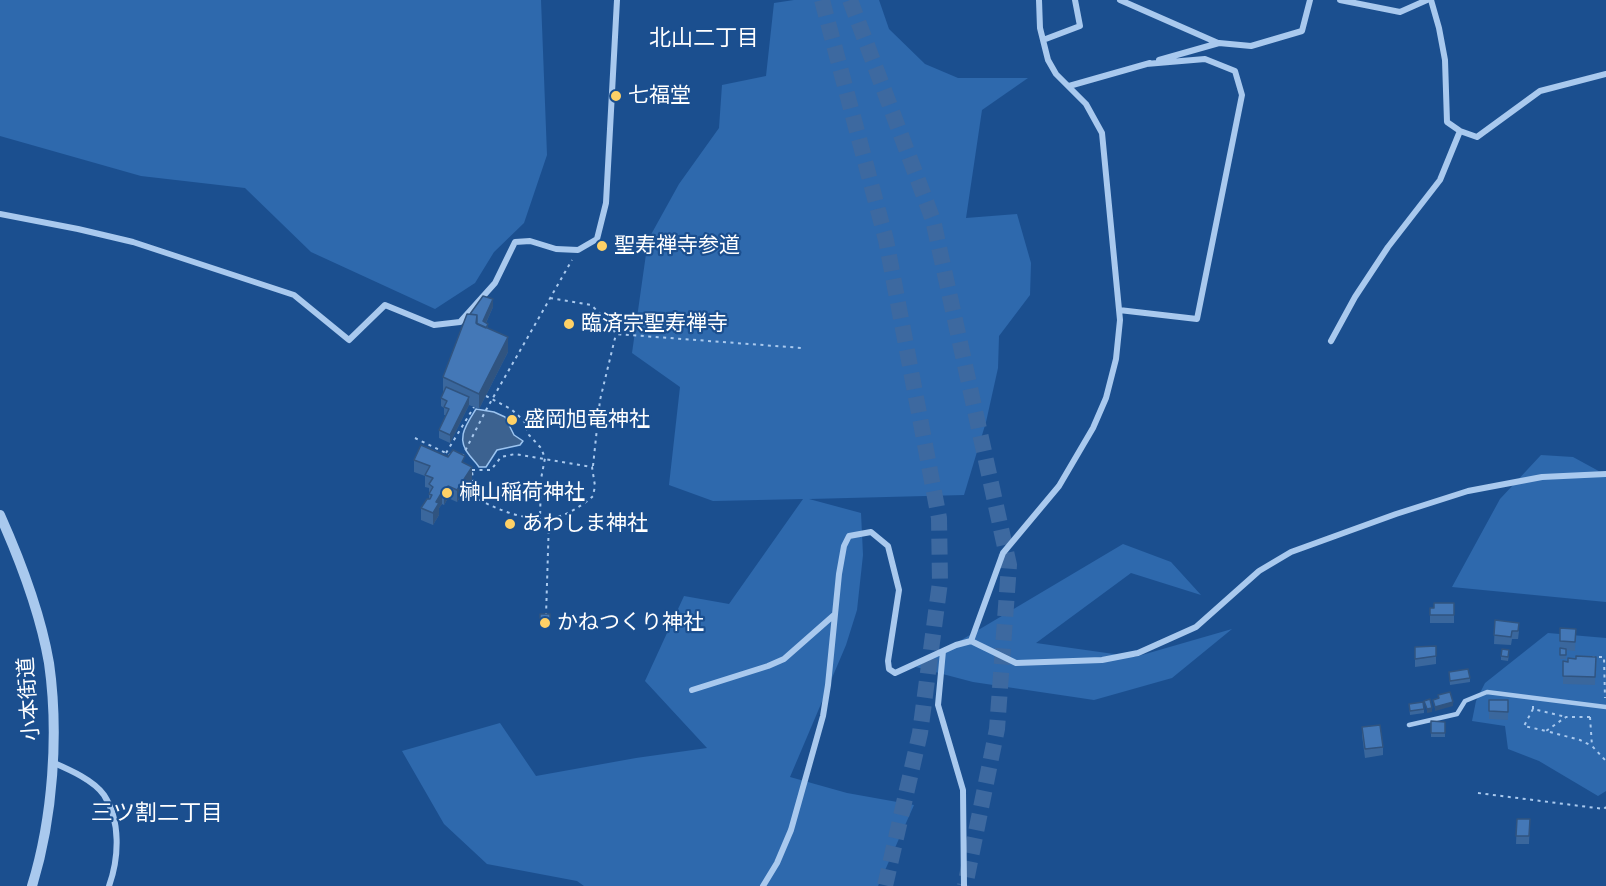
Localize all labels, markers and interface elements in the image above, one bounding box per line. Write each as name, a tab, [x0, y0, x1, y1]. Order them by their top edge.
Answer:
district label: 北山二丁目	[649, 25, 759, 51]
place label: 七福堂	[628, 83, 691, 109]
marker: 七福堂	[609, 89, 623, 103]
place label: 聖寿禅寺参道	[614, 233, 740, 259]
marker: 聖寿禅寺参道	[595, 239, 609, 253]
place label: 臨済宗聖寿禅寺	[581, 311, 728, 337]
marker: 臨済宗聖寿禅寺	[562, 317, 576, 331]
place label: 盛岡旭竜神社	[524, 407, 650, 433]
marker: 盛岡旭竜神社	[505, 413, 519, 427]
place label: 榊山稲荷神社	[459, 480, 585, 506]
marker: 榊山稲荷神社	[440, 486, 454, 500]
place label: あわしま神社	[522, 511, 648, 537]
marker: あわしま神社	[503, 517, 517, 531]
place label: かねつくり神社	[557, 610, 704, 636]
marker: かねつくり神社	[538, 616, 552, 630]
street label: 小本街道	[14, 656, 44, 742]
district label: 三ツ割二丁目	[91, 800, 223, 826]

